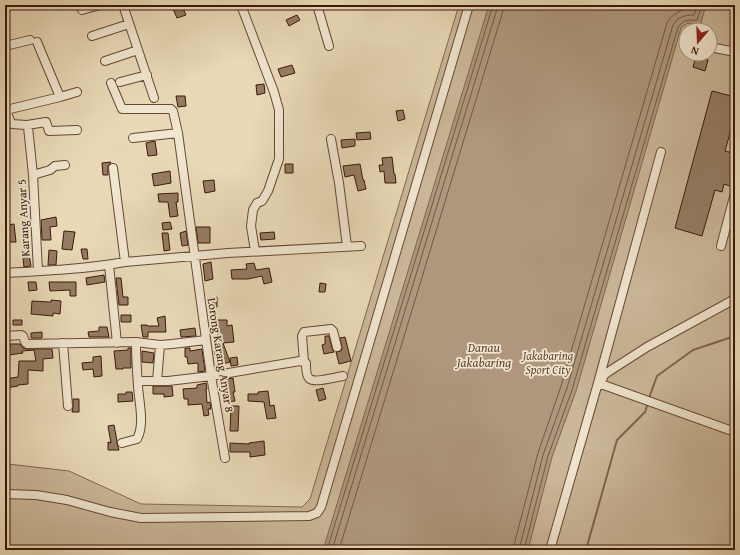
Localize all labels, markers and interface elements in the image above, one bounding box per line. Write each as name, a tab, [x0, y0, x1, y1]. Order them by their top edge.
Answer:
north arrow	[678, 22, 718, 62]
text: N	[688, 42, 701, 60]
street label: Karang Anyar 5	[12, 179, 34, 257]
street label: Lorong Karang Anyar 8	[204, 297, 238, 414]
water label: Danau Jakabaring	[455, 338, 511, 372]
park label: Jakabaring Sport City	[521, 347, 574, 378]

